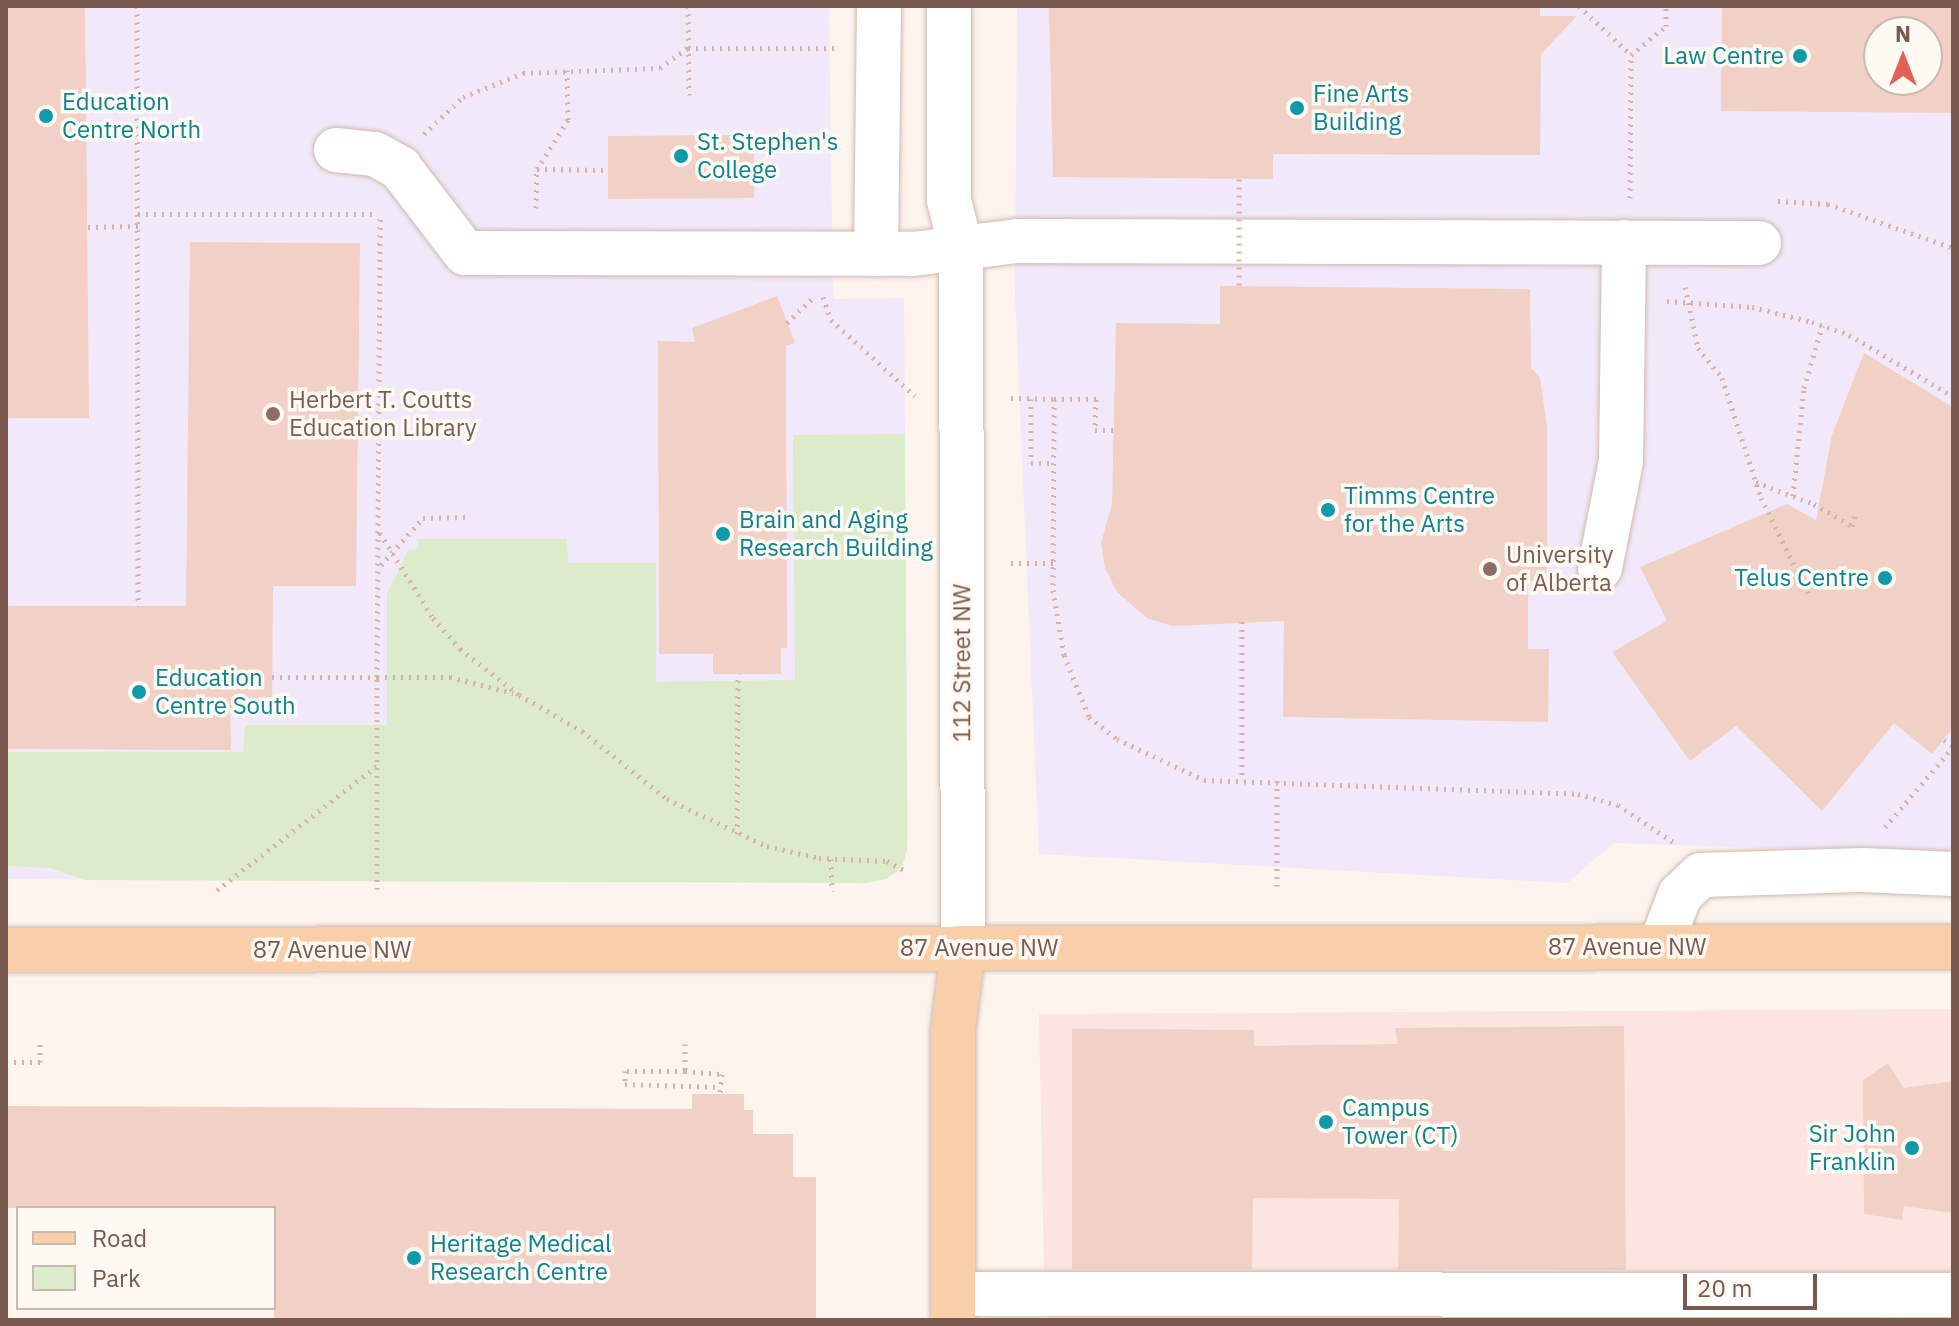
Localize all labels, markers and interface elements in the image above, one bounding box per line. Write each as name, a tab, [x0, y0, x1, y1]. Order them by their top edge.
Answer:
north arrow	[1863, 16, 1943, 96]
text: N	[1895, 19, 1911, 48]
place label: Law Centre	[1663, 42, 1784, 70]
marker: Law Centre	[1791, 47, 1809, 65]
place label: Fine Arts Building	[1313, 80, 1409, 136]
place label: Education Centre North	[62, 88, 201, 144]
marker: Fine Arts Building	[1288, 99, 1306, 117]
marker: Education Centre North	[37, 107, 55, 125]
place label: St. Stephen's College	[697, 128, 839, 184]
marker: St. Stephen's College	[672, 147, 690, 165]
place label: Herbert T. Coutts Education Library	[289, 386, 477, 442]
marker: Herbert T. Coutts Education Library	[264, 405, 282, 423]
place label: Timms Centre for the Arts	[1344, 482, 1495, 538]
marker: Timms Centre for the Arts	[1319, 501, 1337, 519]
place label: Brain and Aging Research Building	[739, 506, 933, 562]
marker: Brain and Aging Research Building	[714, 525, 732, 543]
place label: University of Alberta	[1506, 541, 1614, 597]
marker: University of Alberta	[1481, 560, 1499, 578]
place label: Telus Centre	[1734, 564, 1869, 592]
marker: Telus Centre	[1876, 569, 1894, 587]
street label: 112 Street NW	[948, 584, 976, 742]
place label: Education Centre South	[155, 664, 296, 720]
marker: Education Centre South	[130, 683, 148, 701]
street label: 87 Avenue NW	[1548, 933, 1706, 961]
street label: 87 Avenue NW	[900, 934, 1058, 962]
street label: 87 Avenue NW	[253, 936, 411, 964]
place label: Campus Tower (CT)	[1342, 1094, 1459, 1150]
marker: Campus Tower (CT)	[1317, 1113, 1335, 1131]
place label: Sir John Franklin	[1809, 1120, 1896, 1176]
marker: Sir John Franklin	[1903, 1139, 1921, 1157]
legend	[16, 1206, 276, 1310]
text: Road	[92, 1222, 147, 1254]
place label: Heritage Medical Research Centre	[430, 1230, 612, 1286]
marker: Heritage Medical Research Centre	[405, 1249, 423, 1267]
scale bar	[1687, 1258, 1821, 1308]
text: Park	[92, 1262, 141, 1294]
text: 20 m	[1697, 1272, 1752, 1304]

